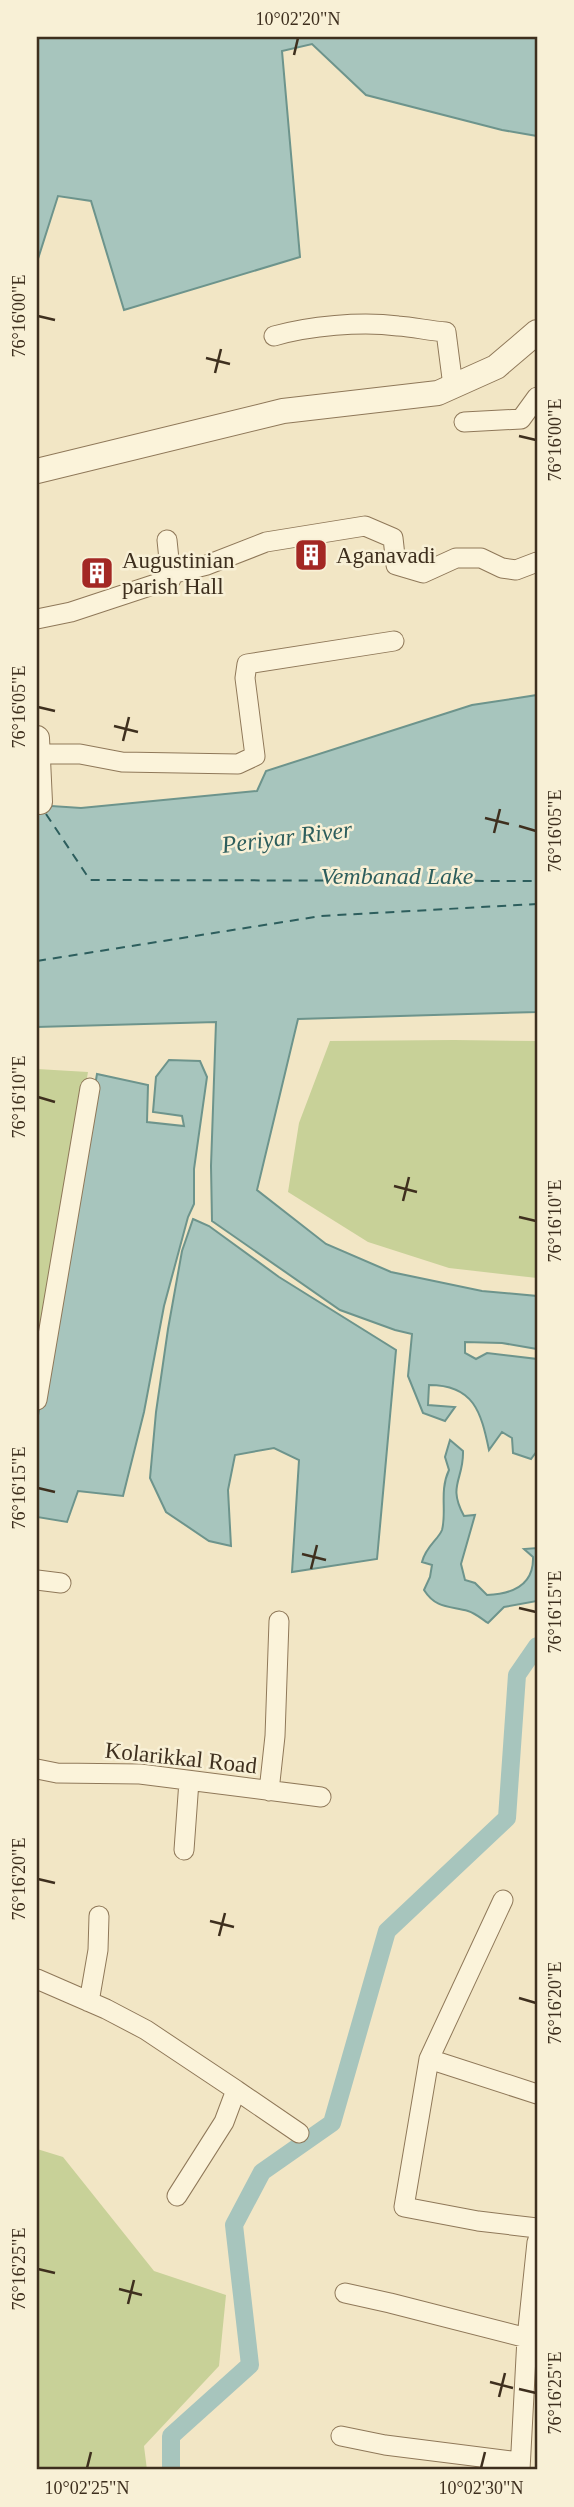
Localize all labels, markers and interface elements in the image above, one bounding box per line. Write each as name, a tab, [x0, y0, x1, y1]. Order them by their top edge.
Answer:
text: 10°02'20"N	[256, 9, 340, 29]
text: 76°16'00"E	[9, 275, 29, 357]
text: 76°16'00"E	[545, 399, 565, 481]
building icon: Aganavadi	[292, 536, 330, 574]
place label: Aganavadi	[336, 543, 436, 568]
place label: Augustinian parish Hall	[122, 548, 235, 599]
building icon: Augustinian parish Hall	[78, 554, 116, 592]
text: 76°16'05"E	[9, 666, 29, 748]
text: 76°16'05"E	[545, 790, 565, 872]
water label: Periyar River	[219, 816, 354, 858]
water label: Vembanad Lake	[321, 863, 474, 889]
text: 76°16'10"E	[9, 1056, 29, 1138]
text: 76°16'10"E	[545, 1180, 565, 1262]
text: 76°16'15"E	[9, 1447, 29, 1529]
text: 76°16'15"E	[545, 1571, 565, 1653]
street label: Kolarikkal Road	[104, 1738, 259, 1778]
text: 76°16'20"E	[9, 1838, 29, 1920]
text: 76°16'20"E	[545, 1962, 565, 2044]
text: 76°16'25"E	[9, 2228, 29, 2310]
text: 76°16'25"E	[545, 2352, 565, 2434]
text: 10°02'25"N	[45, 2478, 129, 2498]
text: 10°02'30"N	[439, 2478, 523, 2498]

